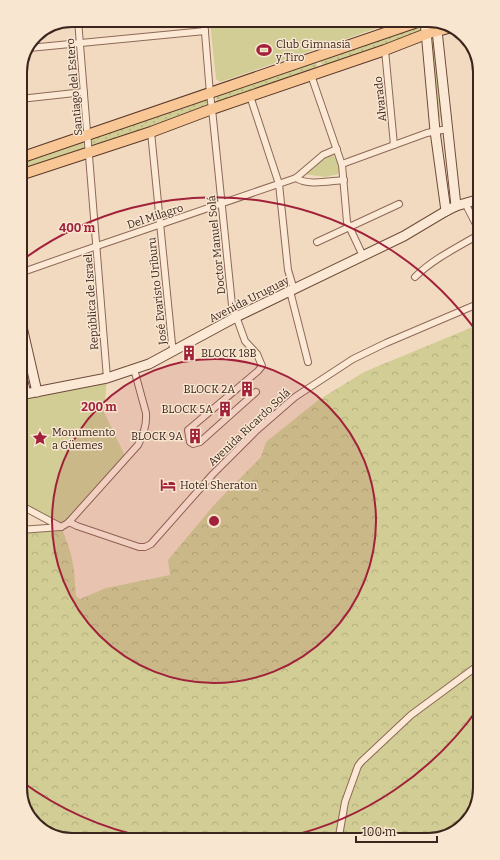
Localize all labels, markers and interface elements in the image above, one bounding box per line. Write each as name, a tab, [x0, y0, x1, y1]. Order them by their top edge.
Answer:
street label: Santiago del Estero	[64, 38, 85, 136]
place label: Club Gimnasia y Tiro	[275, 38, 351, 64]
sports icon: Club Gimnasia y Tiro	[255, 41, 273, 59]
street label: Alvarado	[372, 76, 389, 122]
street label: Doctor Manuel Solá	[205, 195, 228, 295]
street label: Del Milagro	[125, 201, 185, 232]
text: 400 m	[59, 221, 96, 235]
street label: José Evaristo Uriburu	[145, 236, 170, 346]
street label: República de Israel	[82, 253, 101, 350]
street label: Avenida Uruguay	[207, 274, 292, 325]
building icon: BLOCK 18B	[180, 344, 198, 362]
place label: BLOCK 18B	[201, 347, 257, 360]
building icon: BLOCK 2A	[238, 380, 256, 398]
place label: BLOCK 2A	[183, 383, 235, 396]
street label: Avenida Ricardo Solá	[206, 386, 293, 469]
text: 200 m	[81, 400, 117, 414]
building icon: BLOCK 5A	[216, 400, 234, 418]
place label: BLOCK 5A	[162, 403, 213, 416]
place label: Monumento a Güemes	[52, 426, 115, 452]
building icon: BLOCK 9A	[186, 427, 204, 445]
place icon: Monumento a Güemes	[31, 429, 49, 447]
place label: BLOCK 9A	[131, 430, 183, 443]
hotel icon: Hotel Sheraton	[159, 476, 177, 494]
place label: Hotel Sheraton	[180, 479, 257, 492]
centre of rings	[207, 514, 221, 528]
scale bar	[356, 818, 437, 844]
text: 100 m	[362, 825, 397, 839]

